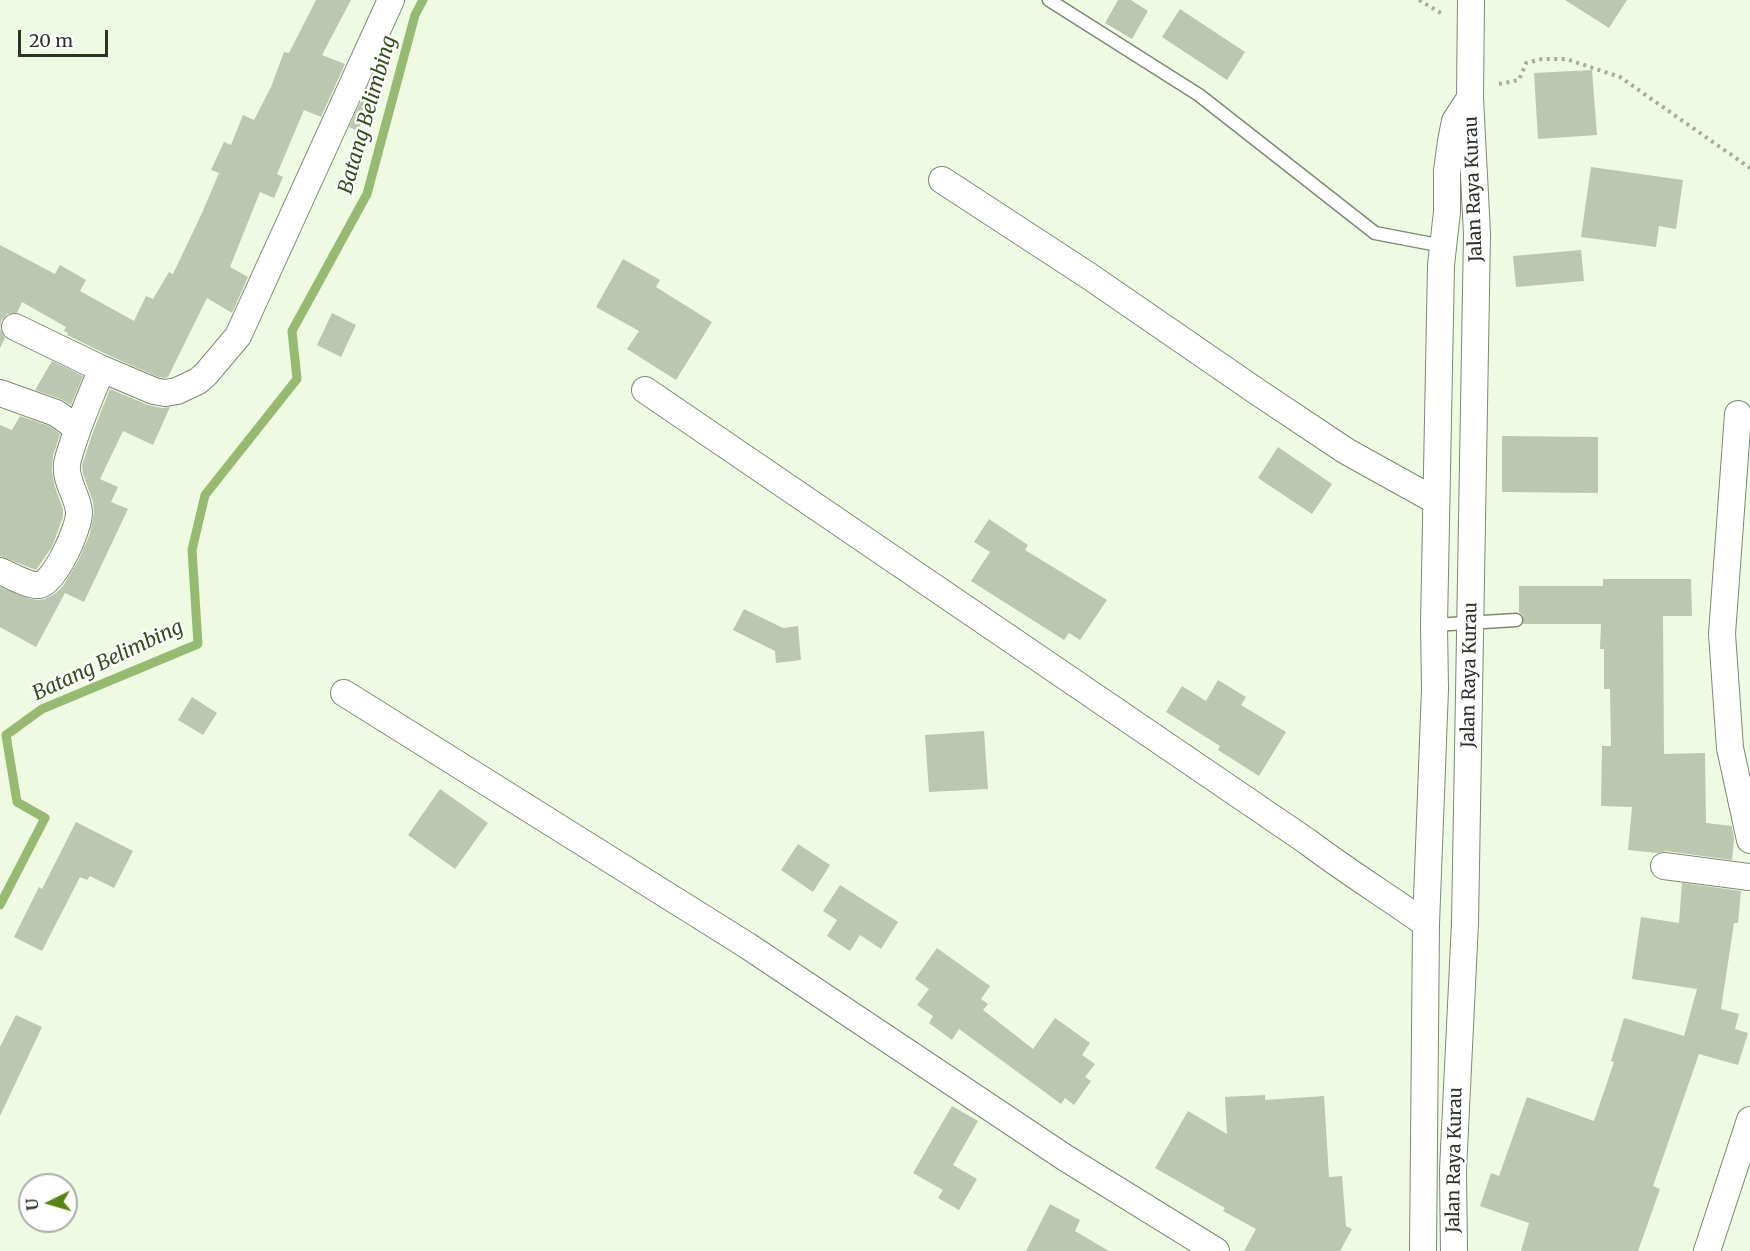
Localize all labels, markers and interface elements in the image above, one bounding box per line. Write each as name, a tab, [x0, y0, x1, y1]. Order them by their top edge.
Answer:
scale bar	[21, 18, 111, 56]
text: 20 m	[29, 29, 73, 52]
water label: Batang Belimbing	[334, 33, 402, 197]
street label: Jalan Raya Kurau	[1461, 116, 1487, 262]
street label: Jalan Raya Kurau	[1458, 602, 1482, 748]
water label: Batang Belimbing	[29, 616, 187, 706]
street label: Jalan Raya Kurau	[1443, 1087, 1467, 1233]
north arrow	[18, 1173, 78, 1233]
text: U	[22, 1198, 43, 1211]

